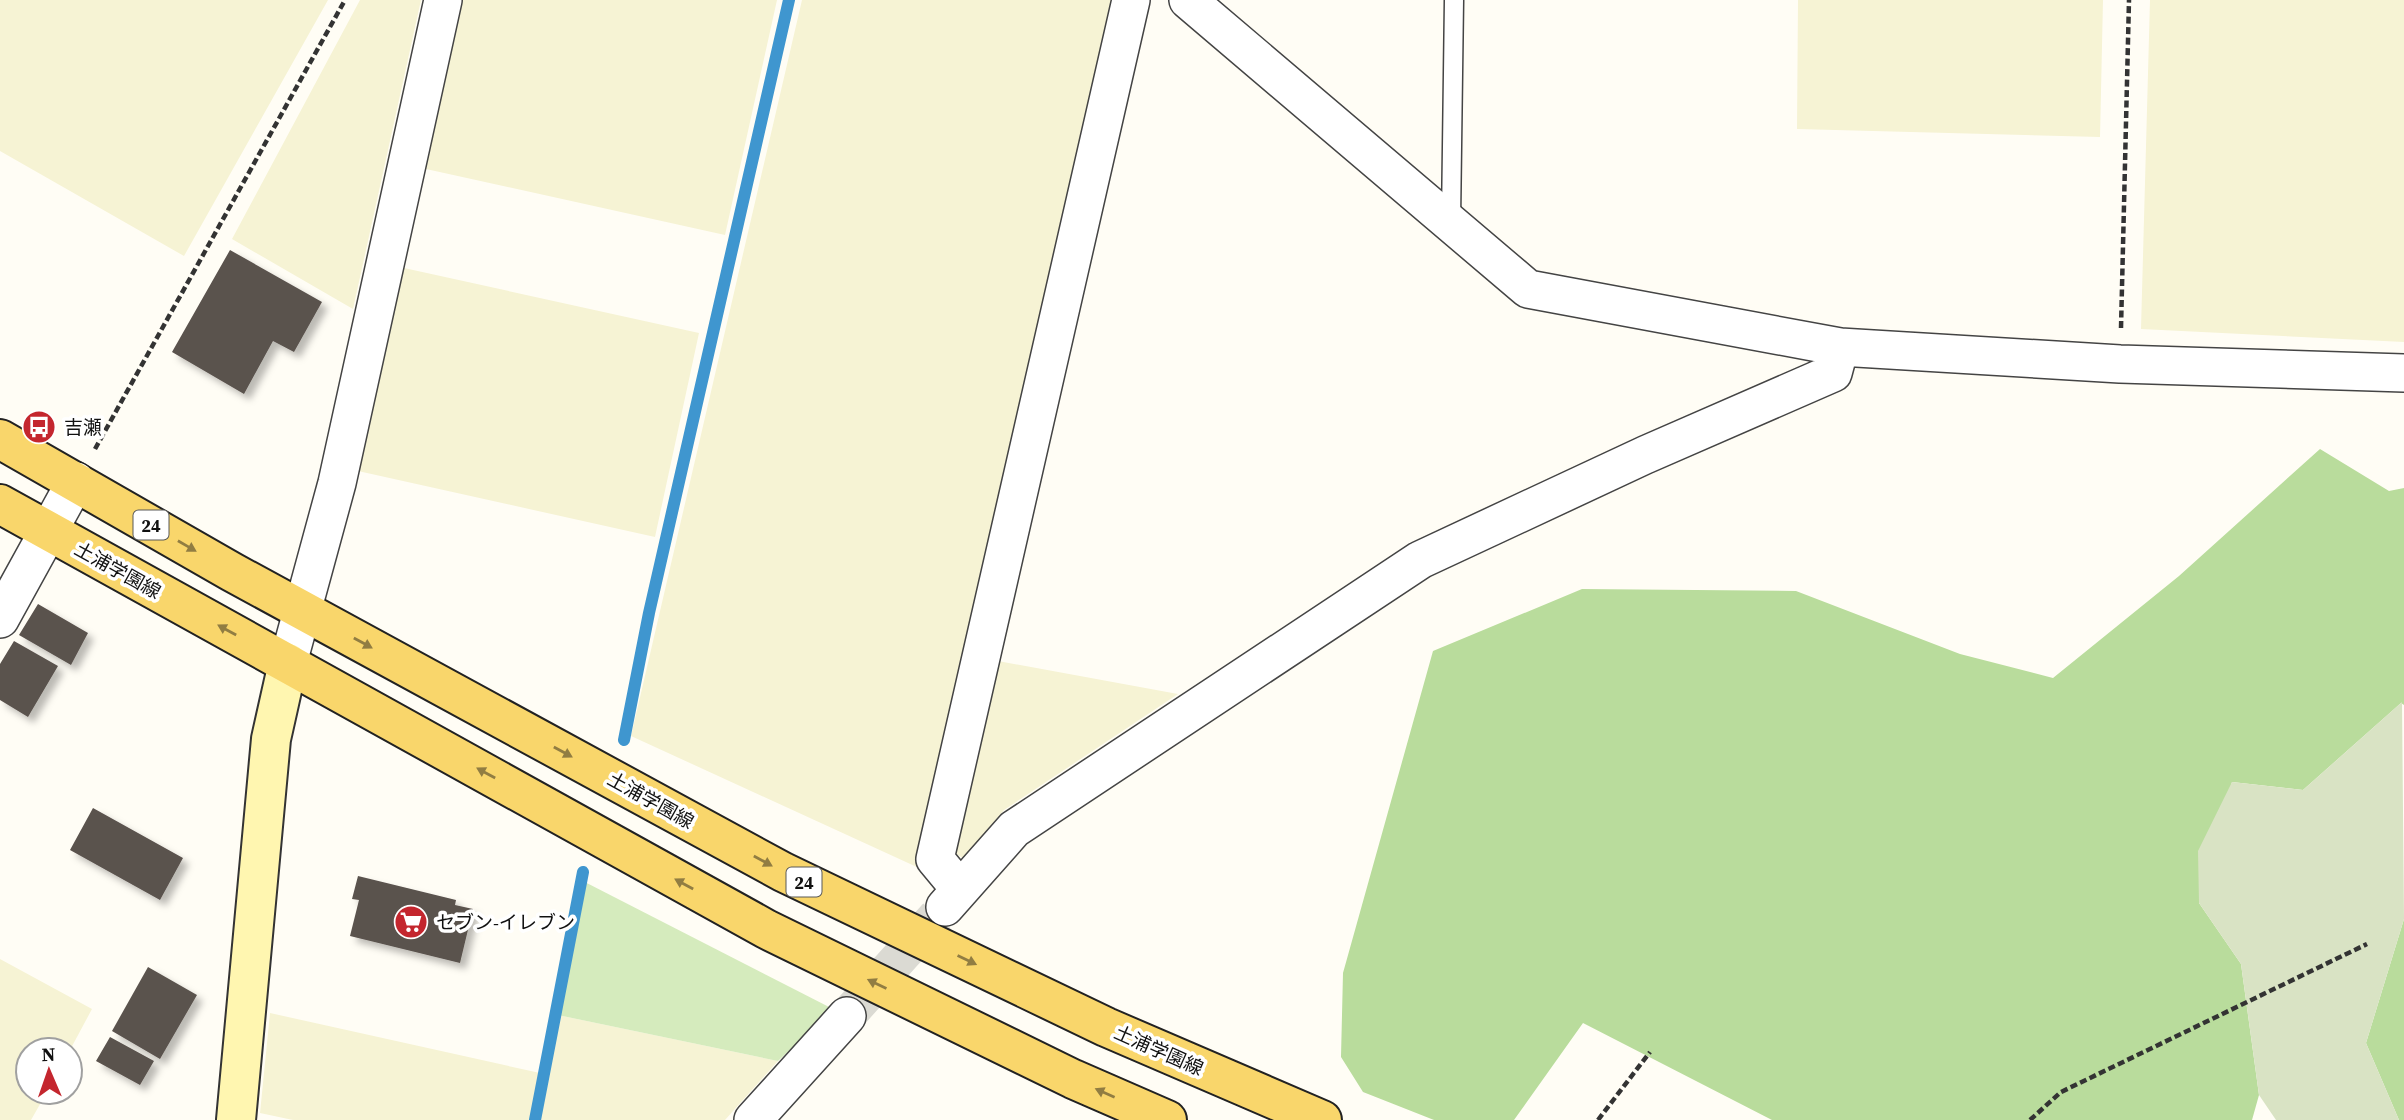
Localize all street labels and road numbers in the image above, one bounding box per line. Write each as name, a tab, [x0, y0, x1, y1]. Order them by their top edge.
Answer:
road number: 24	[134, 510, 168, 540]
street label: 土浦学園線	[70, 536, 166, 604]
street label: 土浦学園線	[603, 766, 699, 834]
road number: 24	[786, 868, 822, 897]
street label: 土浦学園線	[1110, 1019, 1208, 1081]

